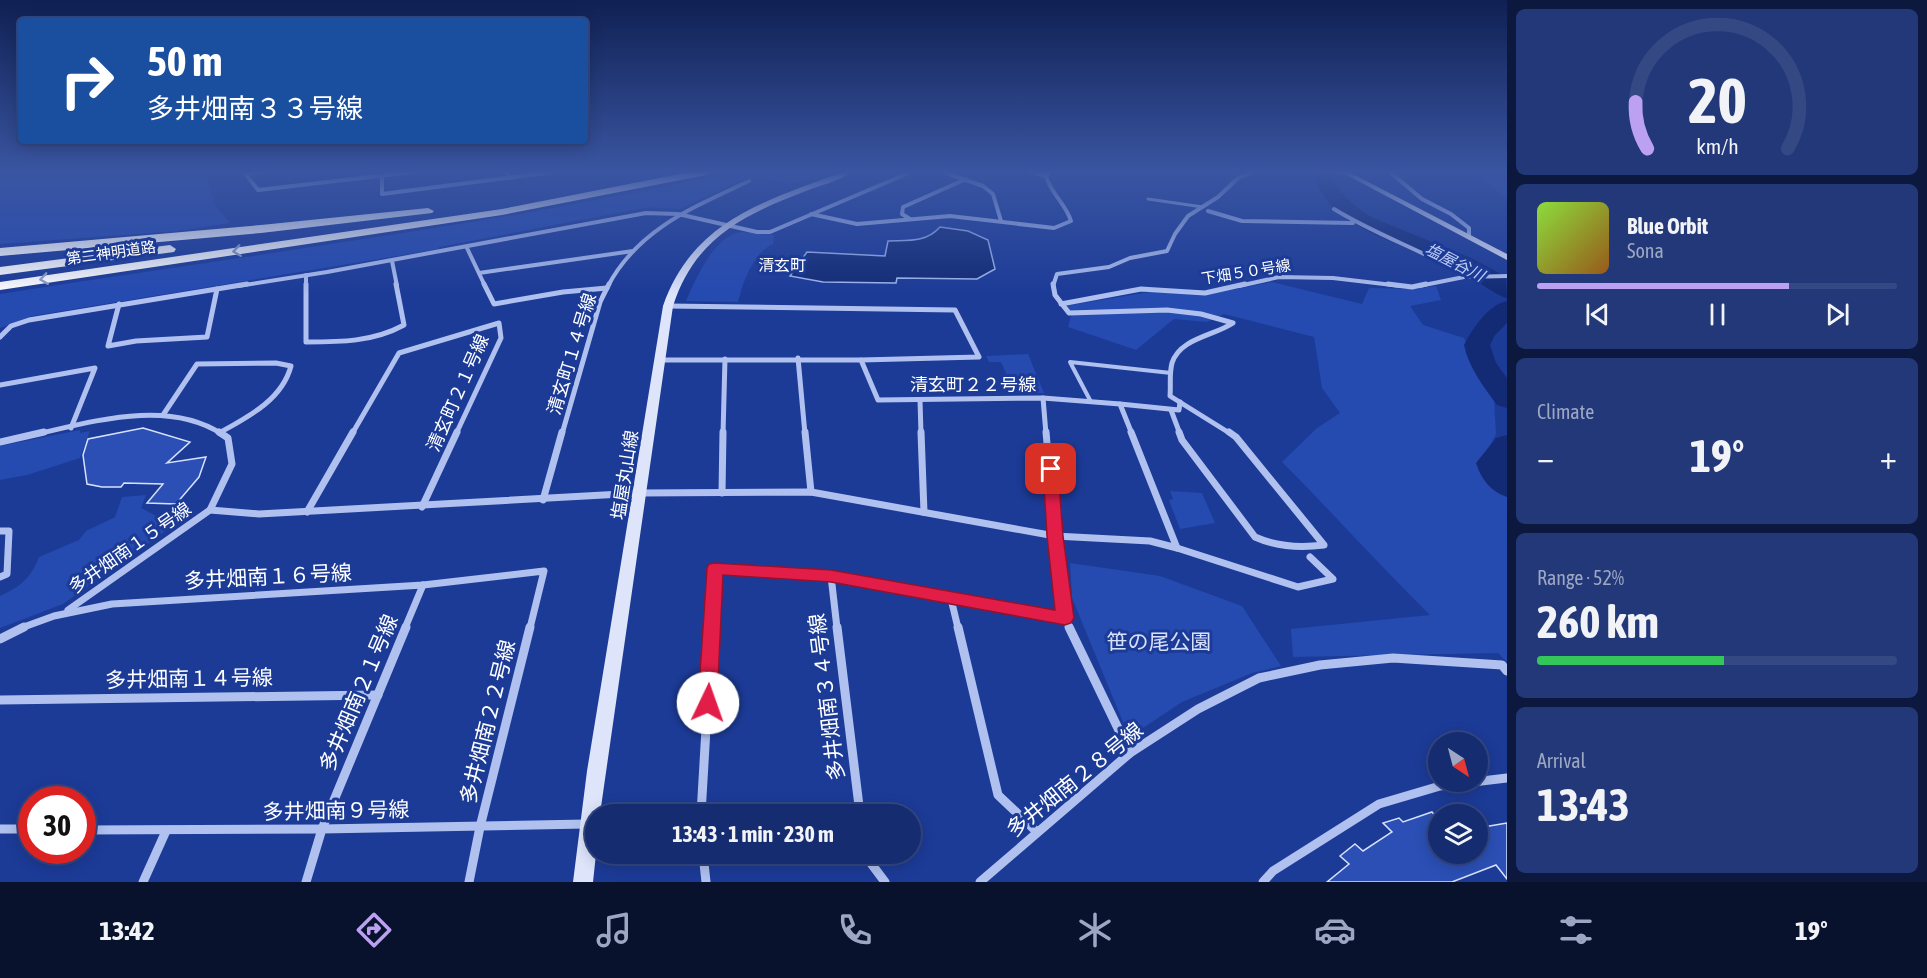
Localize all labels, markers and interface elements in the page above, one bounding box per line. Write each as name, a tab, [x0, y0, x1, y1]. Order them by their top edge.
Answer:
text: 50 m	[147, 37, 222, 85]
icon: right	[48, 42, 126, 120]
text: 20	[1688, 65, 1746, 136]
text: 多井畑南３３号線	[147, 93, 363, 124]
text: km/h	[1696, 134, 1738, 159]
text: Blue Orbit	[1627, 213, 1708, 239]
street label: 第二神明道路	[65, 238, 157, 267]
water label: 塩屋谷川	[1422, 239, 1489, 285]
text: Sona	[1627, 239, 1664, 262]
one-way arrow	[233, 245, 242, 257]
district label: 清玄町	[758, 256, 806, 274]
street label: 下畑５０号線	[1200, 256, 1292, 287]
one-way arrow	[40, 273, 49, 285]
street label: 清玄町１４号線	[543, 291, 600, 417]
icon: previous	[1581, 298, 1614, 331]
icon: pause	[1701, 298, 1734, 331]
icon: next	[1821, 298, 1854, 331]
street label: 清玄町２１号線	[422, 331, 493, 455]
street label: 清玄町２２号線	[910, 374, 1036, 395]
text: Climate	[1537, 400, 1594, 423]
street label: 塩屋丸山線	[607, 429, 642, 521]
text: 19°	[1690, 430, 1744, 482]
text: −	[1537, 438, 1554, 476]
text: +	[1880, 438, 1897, 476]
pin	[1025, 443, 1076, 494]
icon: arrive	[1034, 452, 1067, 485]
street label: 多井畑南１５号線	[65, 498, 195, 597]
street label: 多井畑南１６号線	[183, 560, 352, 592]
text: Range · 52%	[1537, 566, 1624, 589]
text: 260 km	[1537, 596, 1659, 648]
street label: 多井畑南２１号線	[314, 611, 402, 775]
street label: 多井畑南３４号線	[804, 612, 848, 782]
park label: 笹の尾公園	[1107, 629, 1212, 653]
street label: 多井畑南２２号線	[455, 637, 519, 806]
street label: 多井畑南１４号線	[105, 665, 273, 691]
position arrow	[676, 671, 740, 735]
street label: 多井畑南２８号線	[1002, 717, 1147, 841]
north arrow	[1428, 732, 1488, 792]
map controls	[1428, 732, 1488, 864]
text: Arrival	[1537, 749, 1586, 772]
text: 13:43	[1537, 779, 1630, 831]
speed limit sign: 30	[18, 786, 96, 864]
street label: 多井畑南９号線	[262, 797, 410, 823]
button: layers	[1428, 804, 1488, 864]
text: 13:43 · 1 min · 230 m	[672, 821, 834, 847]
icon: directions	[353, 909, 395, 951]
icon: music	[593, 909, 635, 951]
icon: phone	[834, 909, 876, 951]
icon: climate	[1074, 909, 1116, 951]
icon: car	[1314, 909, 1356, 951]
icon: filters	[1555, 909, 1597, 951]
text: 13:42	[99, 915, 155, 946]
text: 19°	[1795, 915, 1828, 946]

